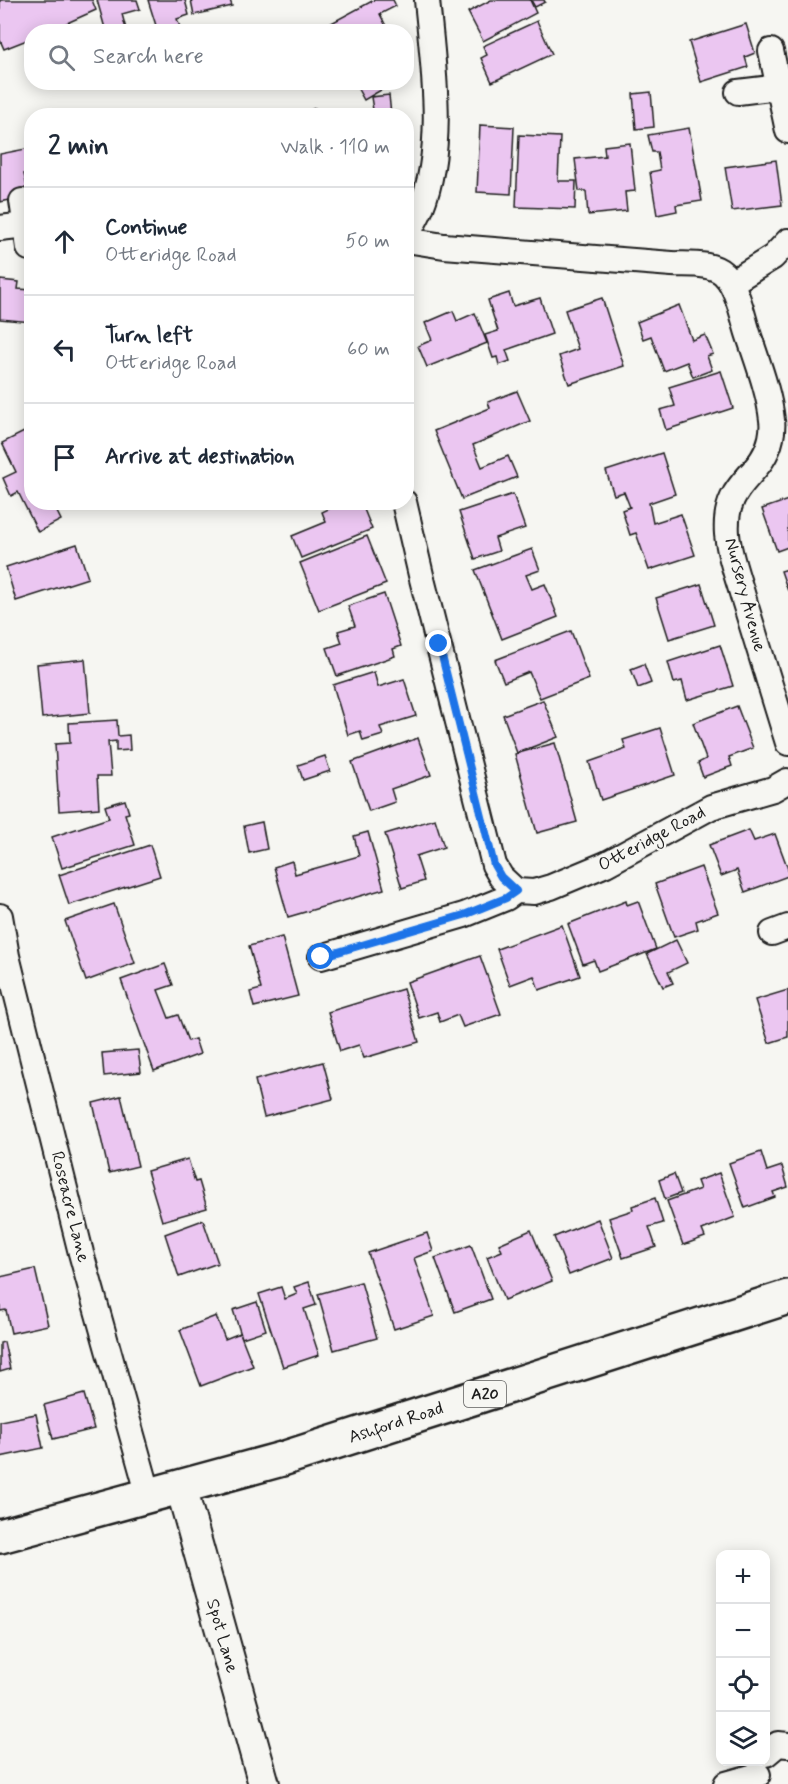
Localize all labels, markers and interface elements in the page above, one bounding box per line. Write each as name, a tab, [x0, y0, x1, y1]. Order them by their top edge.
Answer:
search box	[24, 24, 414, 90]
icon: search	[45, 41, 78, 74]
text: Search here	[93, 43, 204, 71]
text: 2 min	[48, 130, 109, 164]
text: Walk · 110 m	[281, 134, 390, 161]
text: Continue	[105, 214, 187, 242]
icon: ahead	[48, 225, 81, 258]
text: 50 m	[345, 228, 390, 255]
text: Otteridge Road	[105, 242, 237, 269]
text: Turn left	[105, 322, 193, 350]
icon: left	[48, 333, 81, 366]
text: 60 m	[347, 336, 390, 363]
text: Otteridge Road	[105, 350, 237, 377]
icon: arrive	[48, 441, 81, 474]
text: Arrive at destination	[105, 443, 295, 471]
street label: Nursery Avenue	[718, 535, 772, 655]
route end	[425, 630, 451, 656]
street label: Otteridge Road	[594, 801, 710, 878]
route start	[307, 943, 333, 969]
street label: Roseacre Lane	[45, 1149, 95, 1265]
road number: A20	[464, 1381, 506, 1407]
street label: Ashford Road	[345, 1396, 447, 1452]
map controls	[716, 1550, 770, 1766]
button: +	[716, 1550, 770, 1604]
street label: Spot Lane	[200, 1596, 244, 1676]
button: −	[716, 1604, 770, 1658]
button: locate	[716, 1658, 770, 1712]
button: layers	[716, 1712, 770, 1766]

